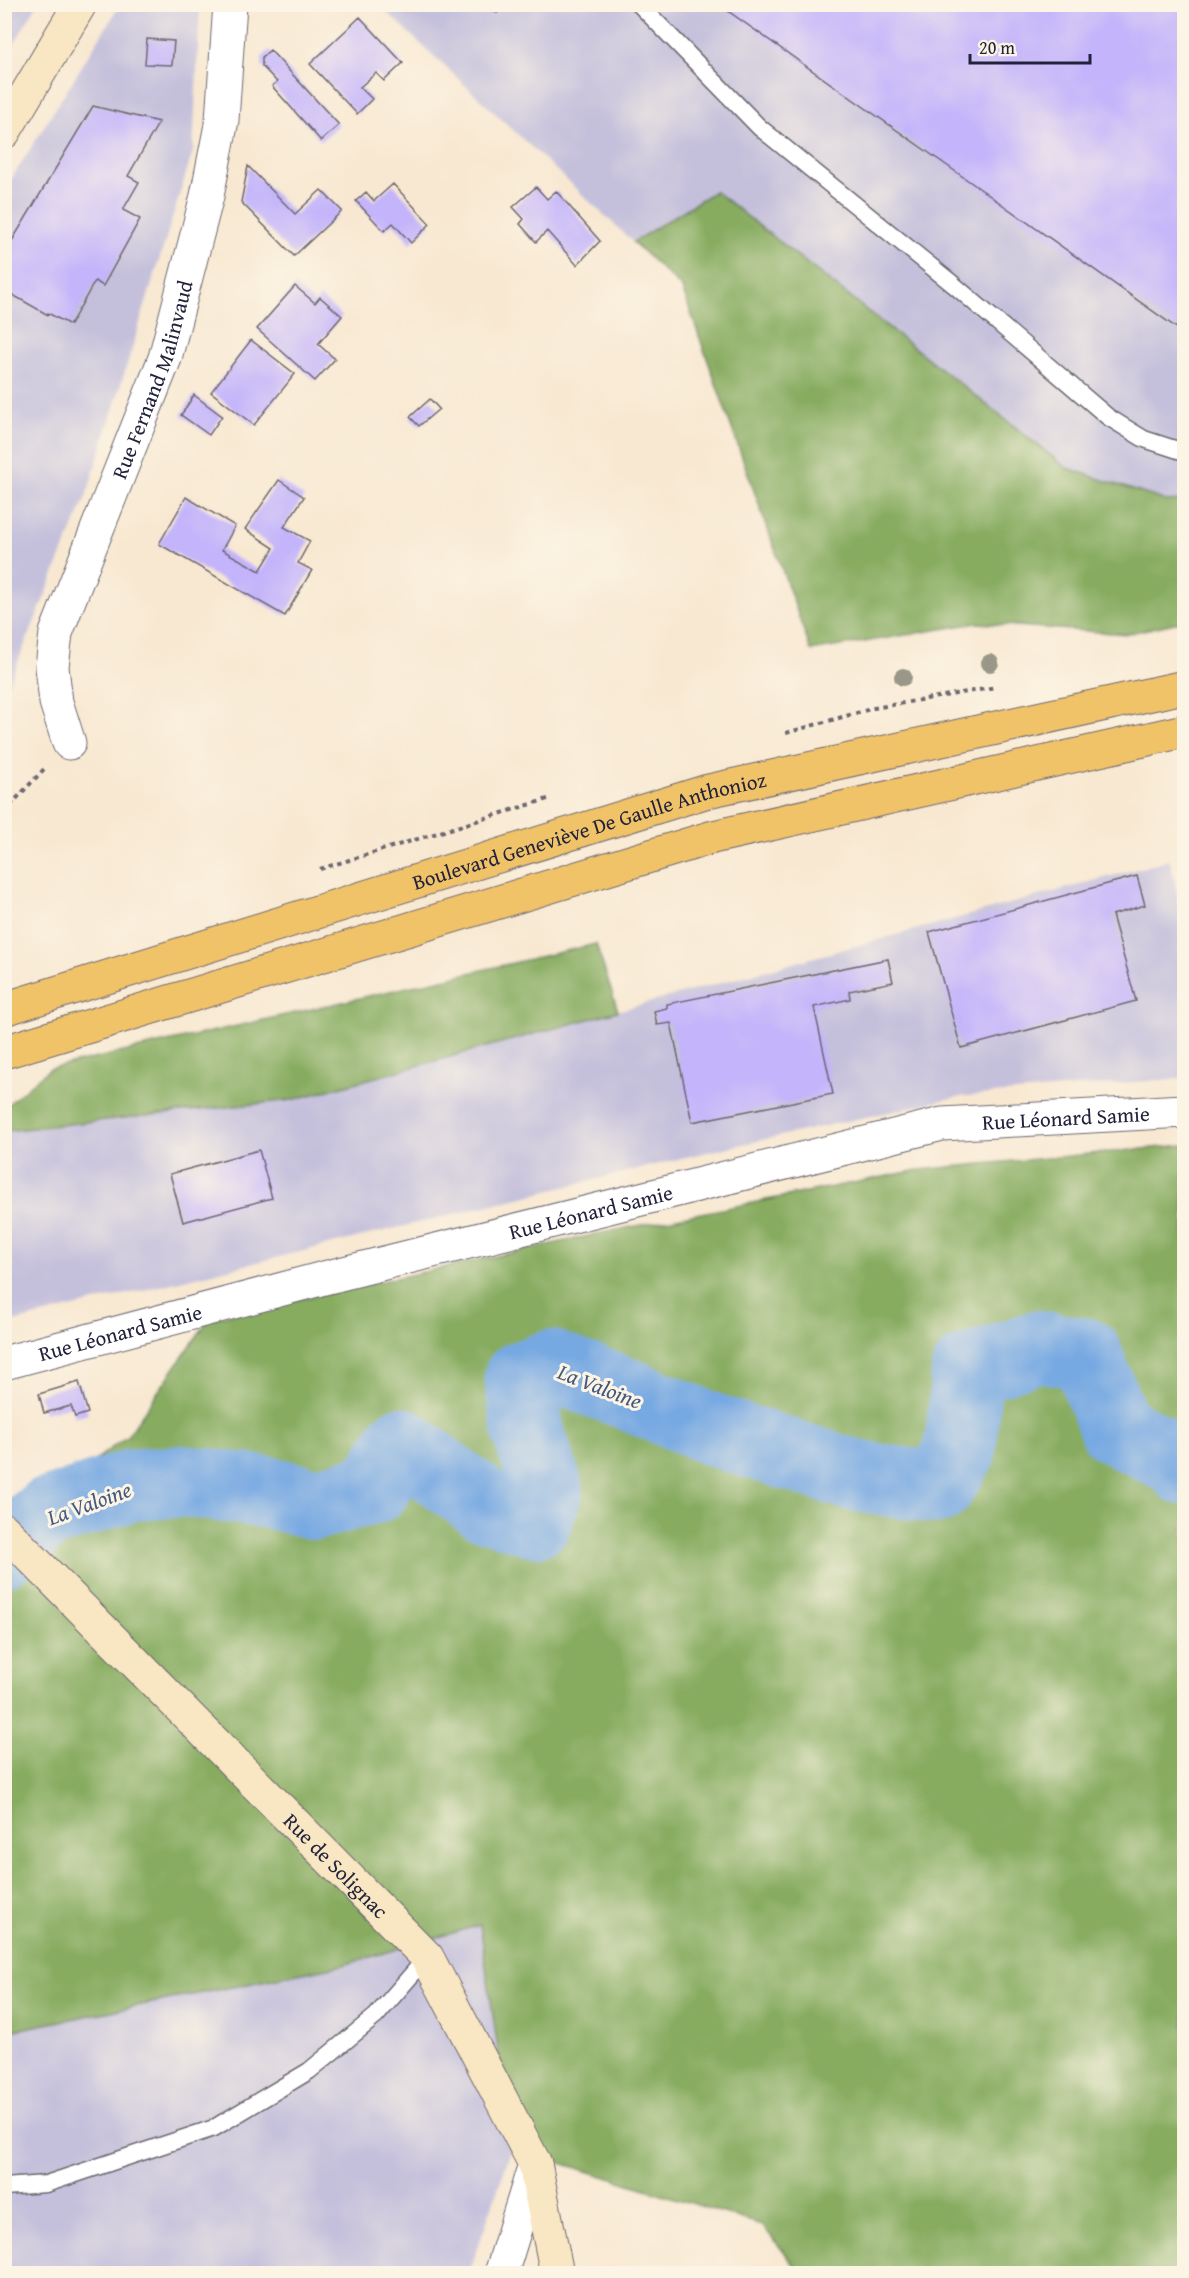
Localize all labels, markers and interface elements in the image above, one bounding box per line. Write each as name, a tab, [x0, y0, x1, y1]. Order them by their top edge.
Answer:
scale bar	[970, 27, 1090, 65]
text: 20 m	[979, 34, 1015, 61]
street label: Rue Fernand Malinvaud	[103, 276, 200, 483]
street label: Boulevard Geneviève De Gaulle Anthonioz	[408, 763, 769, 897]
street label: Rue Léonard Samie	[981, 1097, 1151, 1137]
street label: Rue Léonard Samie	[506, 1176, 676, 1247]
street label: Rue Léonard Samie	[35, 1296, 205, 1369]
water label: La Valoine	[553, 1355, 647, 1417]
water label: La Valoine	[41, 1473, 136, 1533]
street label: Rue de Solignac	[277, 1805, 396, 1925]

